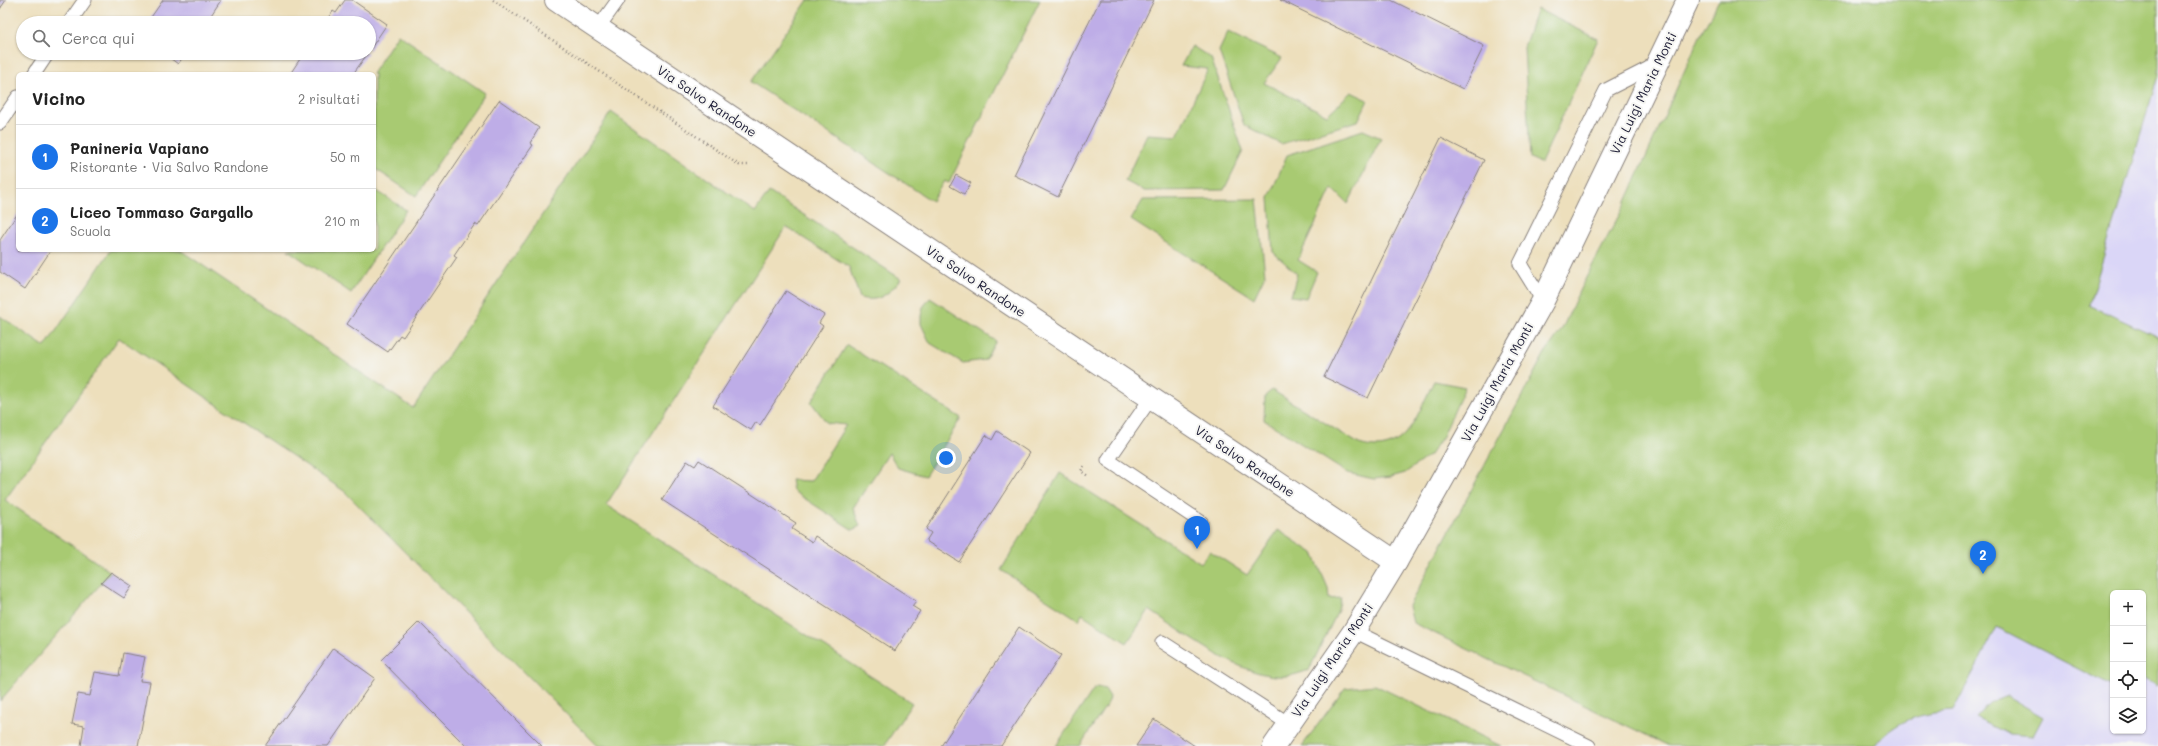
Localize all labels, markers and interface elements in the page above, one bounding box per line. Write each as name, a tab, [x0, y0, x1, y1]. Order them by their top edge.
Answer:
search box	[16, 16, 376, 60]
icon: search	[30, 27, 52, 49]
text: Cerca qui	[62, 28, 135, 48]
street label: Via Luigi Maria Monti	[1605, 29, 1680, 157]
street label: Via Salvo Randone	[654, 61, 760, 140]
text: Vicino	[32, 87, 85, 109]
text: 2 risultati	[298, 90, 360, 107]
text: Panineria Vapiano	[70, 138, 209, 158]
text: 1	[42, 148, 48, 165]
text: 50 m	[330, 148, 360, 165]
text: Ristorante · Via Salvo Randone	[70, 158, 269, 175]
text: Liceo Tommaso Gargallo	[70, 202, 253, 222]
text: 2	[41, 212, 49, 229]
text: 210 m	[324, 212, 360, 229]
text: Scuola	[70, 222, 111, 239]
street label: Via Salvo Randone	[923, 241, 1029, 320]
street label: Via Luigi Maria Monti	[1457, 319, 1537, 445]
street label: Via Salvo Randone	[1192, 421, 1298, 500]
your location	[936, 448, 956, 468]
pin: 1	[1184, 516, 1210, 549]
pin: 2	[1970, 541, 1996, 574]
map controls	[2110, 590, 2146, 734]
button: +	[2110, 590, 2146, 626]
street label: Via Luigi Maria Monti	[1287, 599, 1376, 720]
button: −	[2110, 626, 2146, 662]
button: locate	[2110, 662, 2146, 698]
button: layers	[2110, 698, 2146, 734]

